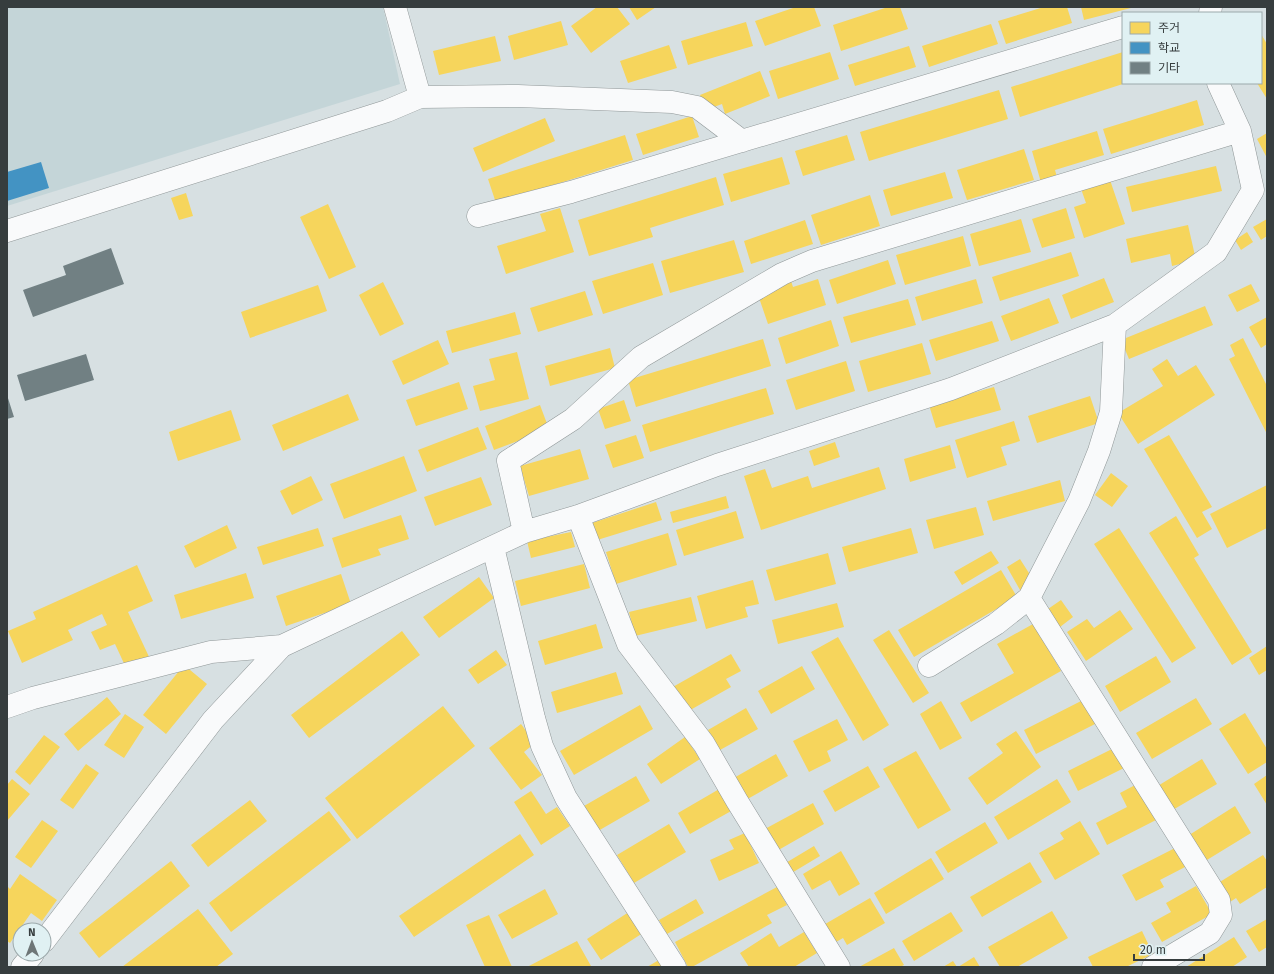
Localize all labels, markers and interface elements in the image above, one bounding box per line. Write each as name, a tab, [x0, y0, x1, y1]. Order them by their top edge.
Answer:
legend	[1122, 12, 1262, 84]
text: 주거	[1158, 21, 1180, 35]
text: 학교	[1158, 41, 1180, 55]
text: 기타	[1158, 61, 1180, 75]
north arrow	[12, 922, 52, 962]
text: N	[28, 926, 36, 939]
scale bar	[1134, 936, 1204, 962]
text: 20 m	[1140, 943, 1166, 957]

